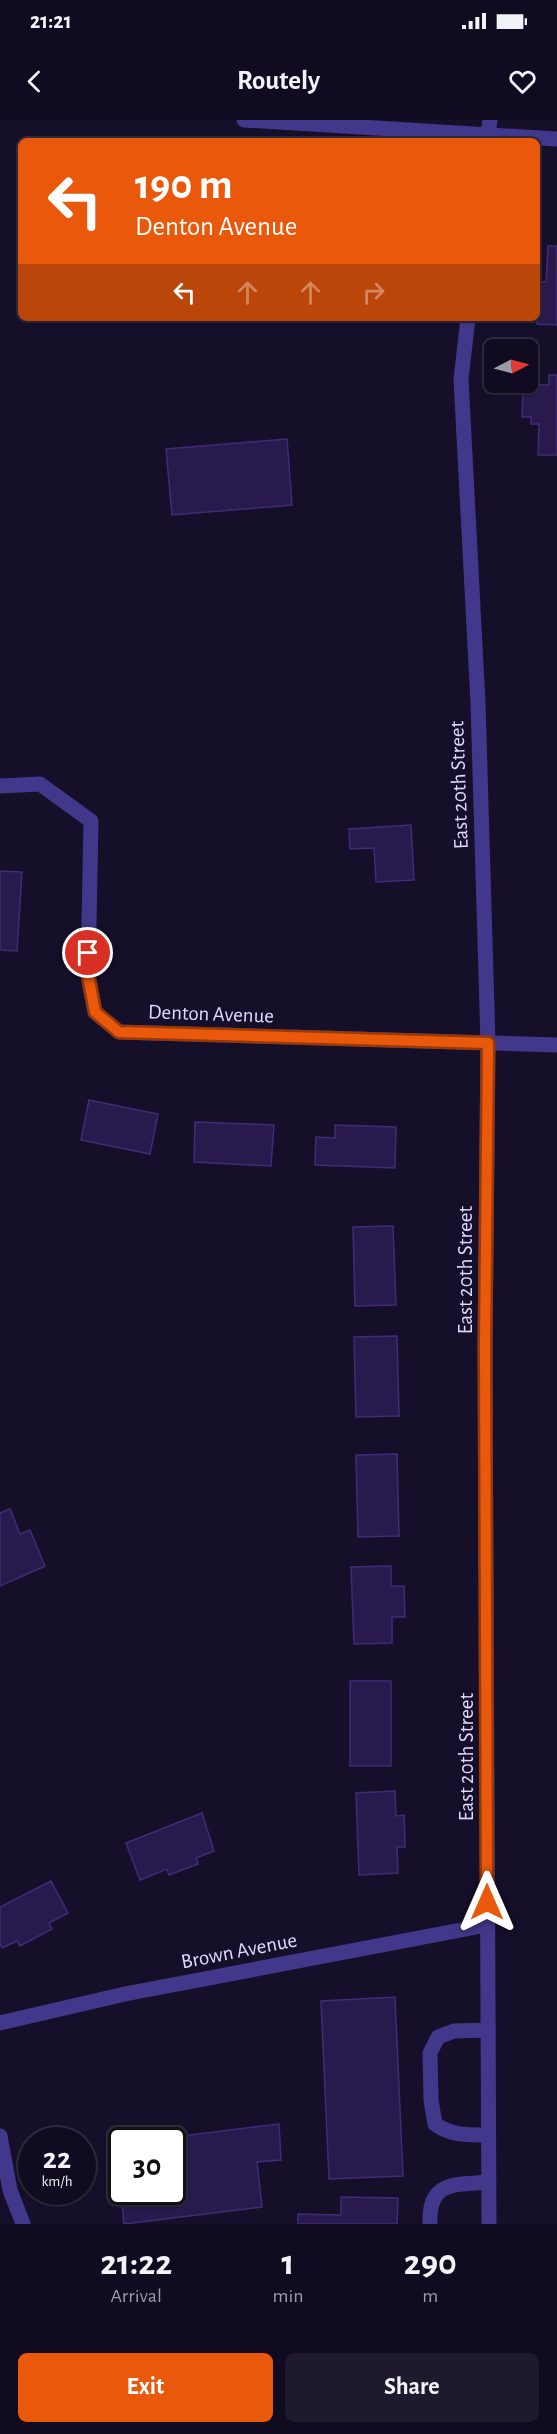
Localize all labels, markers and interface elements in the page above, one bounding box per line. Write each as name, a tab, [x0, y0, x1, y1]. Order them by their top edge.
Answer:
text: 21:21	[30, 10, 72, 32]
icon: back	[18, 65, 51, 98]
icon: heart	[506, 65, 539, 98]
text: Routely	[237, 67, 320, 94]
icon: left	[36, 162, 114, 240]
text: 190 m	[135, 164, 233, 206]
text: Denton Avenue	[135, 213, 297, 240]
icon: left	[168, 276, 201, 309]
icon: ahead	[231, 276, 264, 309]
icon: ahead	[294, 276, 327, 309]
icon: right	[357, 276, 390, 309]
north arrow	[484, 339, 538, 393]
map controls	[484, 339, 538, 393]
street label: East 20th Street	[446, 720, 472, 850]
pin	[62, 927, 113, 978]
icon: arrive	[71, 936, 104, 969]
street label: Denton Avenue	[148, 1001, 274, 1027]
street label: East 20th Street	[455, 1205, 476, 1334]
street label: East 20th Street	[456, 1692, 477, 1821]
position arrow	[455, 1870, 519, 1934]
street label: Brown Avenue	[179, 1929, 299, 1973]
speed limit sign: 30	[108, 2127, 186, 2205]
text: 22	[43, 2144, 71, 2174]
text: km/h	[42, 2174, 72, 2189]
text: 21:22	[100, 2245, 172, 2281]
text: 1	[281, 2245, 294, 2281]
text: 290	[404, 2245, 457, 2281]
text: Arrival	[110, 2286, 162, 2306]
text: min	[272, 2286, 304, 2306]
text: m	[422, 2286, 438, 2306]
button: Exit	[18, 2353, 273, 2422]
button: Share	[285, 2353, 539, 2422]

